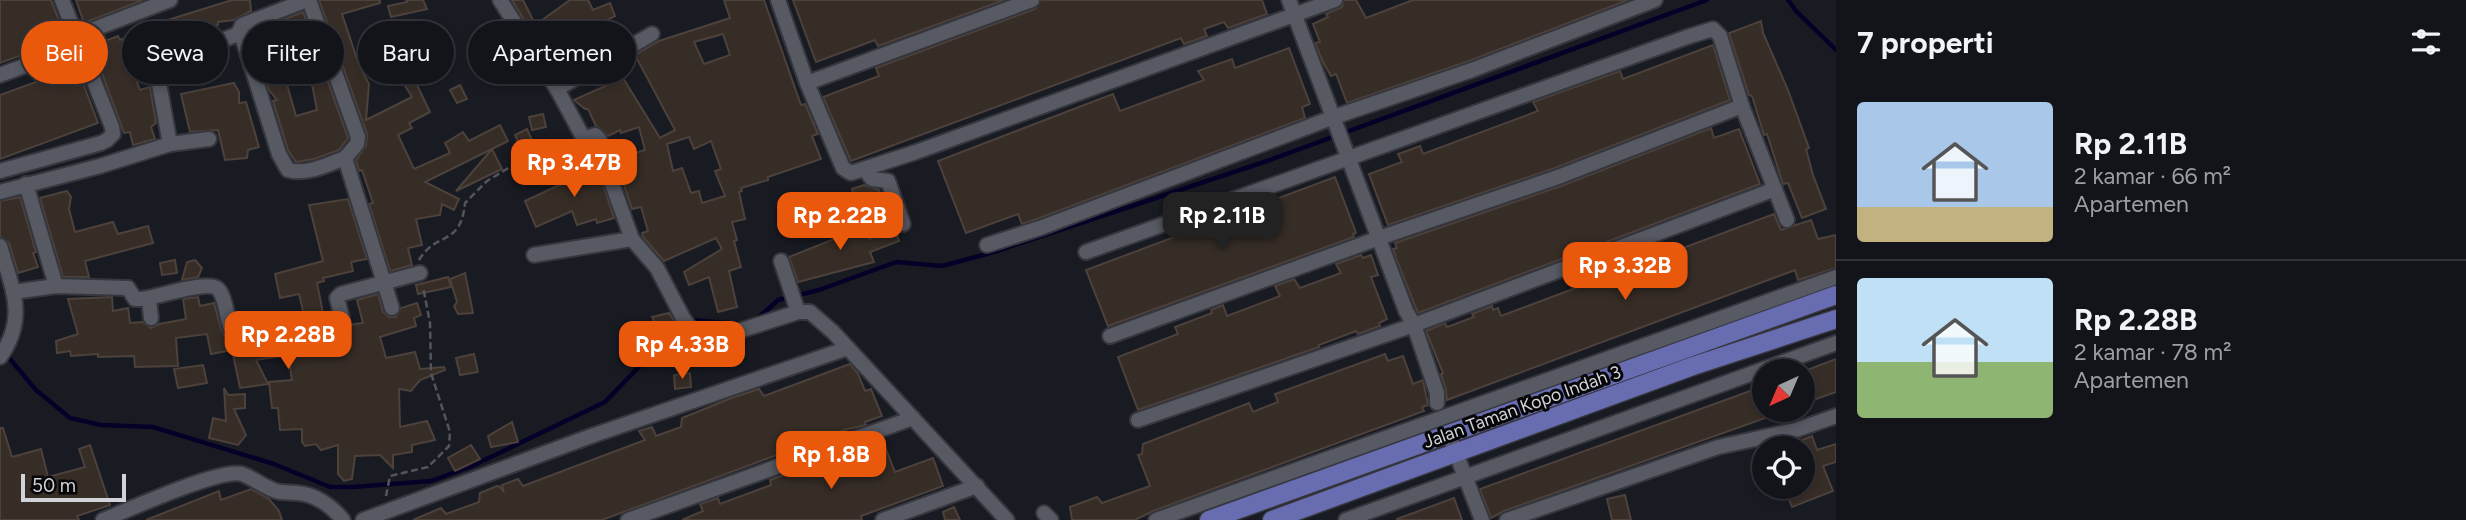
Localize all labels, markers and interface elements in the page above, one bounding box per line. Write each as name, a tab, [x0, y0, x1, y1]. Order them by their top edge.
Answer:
chip: Beli	[21, 21, 108, 84]
chip: Sewa	[122, 21, 228, 84]
chip: Filter	[242, 21, 344, 84]
chip: Baru	[358, 21, 454, 84]
chip: Apartemen	[468, 21, 636, 84]
icon: filters	[2407, 23, 2445, 61]
text: 7 properti	[1857, 24, 1994, 61]
text: Rp 2.11B	[2074, 125, 2187, 162]
icon: home	[1913, 130, 1997, 214]
pin: Rp 3.47B	[502, 140, 646, 199]
text: Rp 3.47B	[527, 148, 621, 176]
text: 2 kamar · 66 m²	[2074, 162, 2231, 190]
text: Apartemen	[2074, 190, 2189, 218]
pin: Rp 2.22B	[768, 192, 912, 252]
pin: Rp 2.11B	[1150, 192, 1294, 252]
text: Rp 2.22B	[793, 201, 887, 229]
text: Rp 2.11B	[1179, 201, 1265, 229]
pin: Rp 3.32B	[1553, 243, 1697, 302]
text: Rp 3.32B	[1579, 251, 1671, 279]
text: Rp 2.28B	[2074, 301, 2197, 338]
icon: home	[1913, 306, 1997, 390]
pin: Rp 2.28B	[216, 312, 360, 371]
text: Rp 2.28B	[241, 320, 335, 348]
pin: Rp 4.33B	[610, 322, 754, 381]
text: Rp 4.33B	[635, 330, 729, 358]
text: 2 kamar · 78 m²	[2074, 338, 2232, 366]
north arrow	[1752, 359, 1815, 422]
map controls	[1752, 359, 1815, 499]
street label: Jalan Taman Kopo Indah 3	[1420, 361, 1624, 453]
text: Apartemen	[2074, 366, 2189, 394]
pin: Rp 1.8B	[766, 432, 896, 491]
button: locate	[1752, 436, 1815, 499]
text: Rp 1.8B	[792, 440, 870, 468]
scale bar	[21, 471, 126, 503]
text: 50 m	[32, 474, 76, 497]

